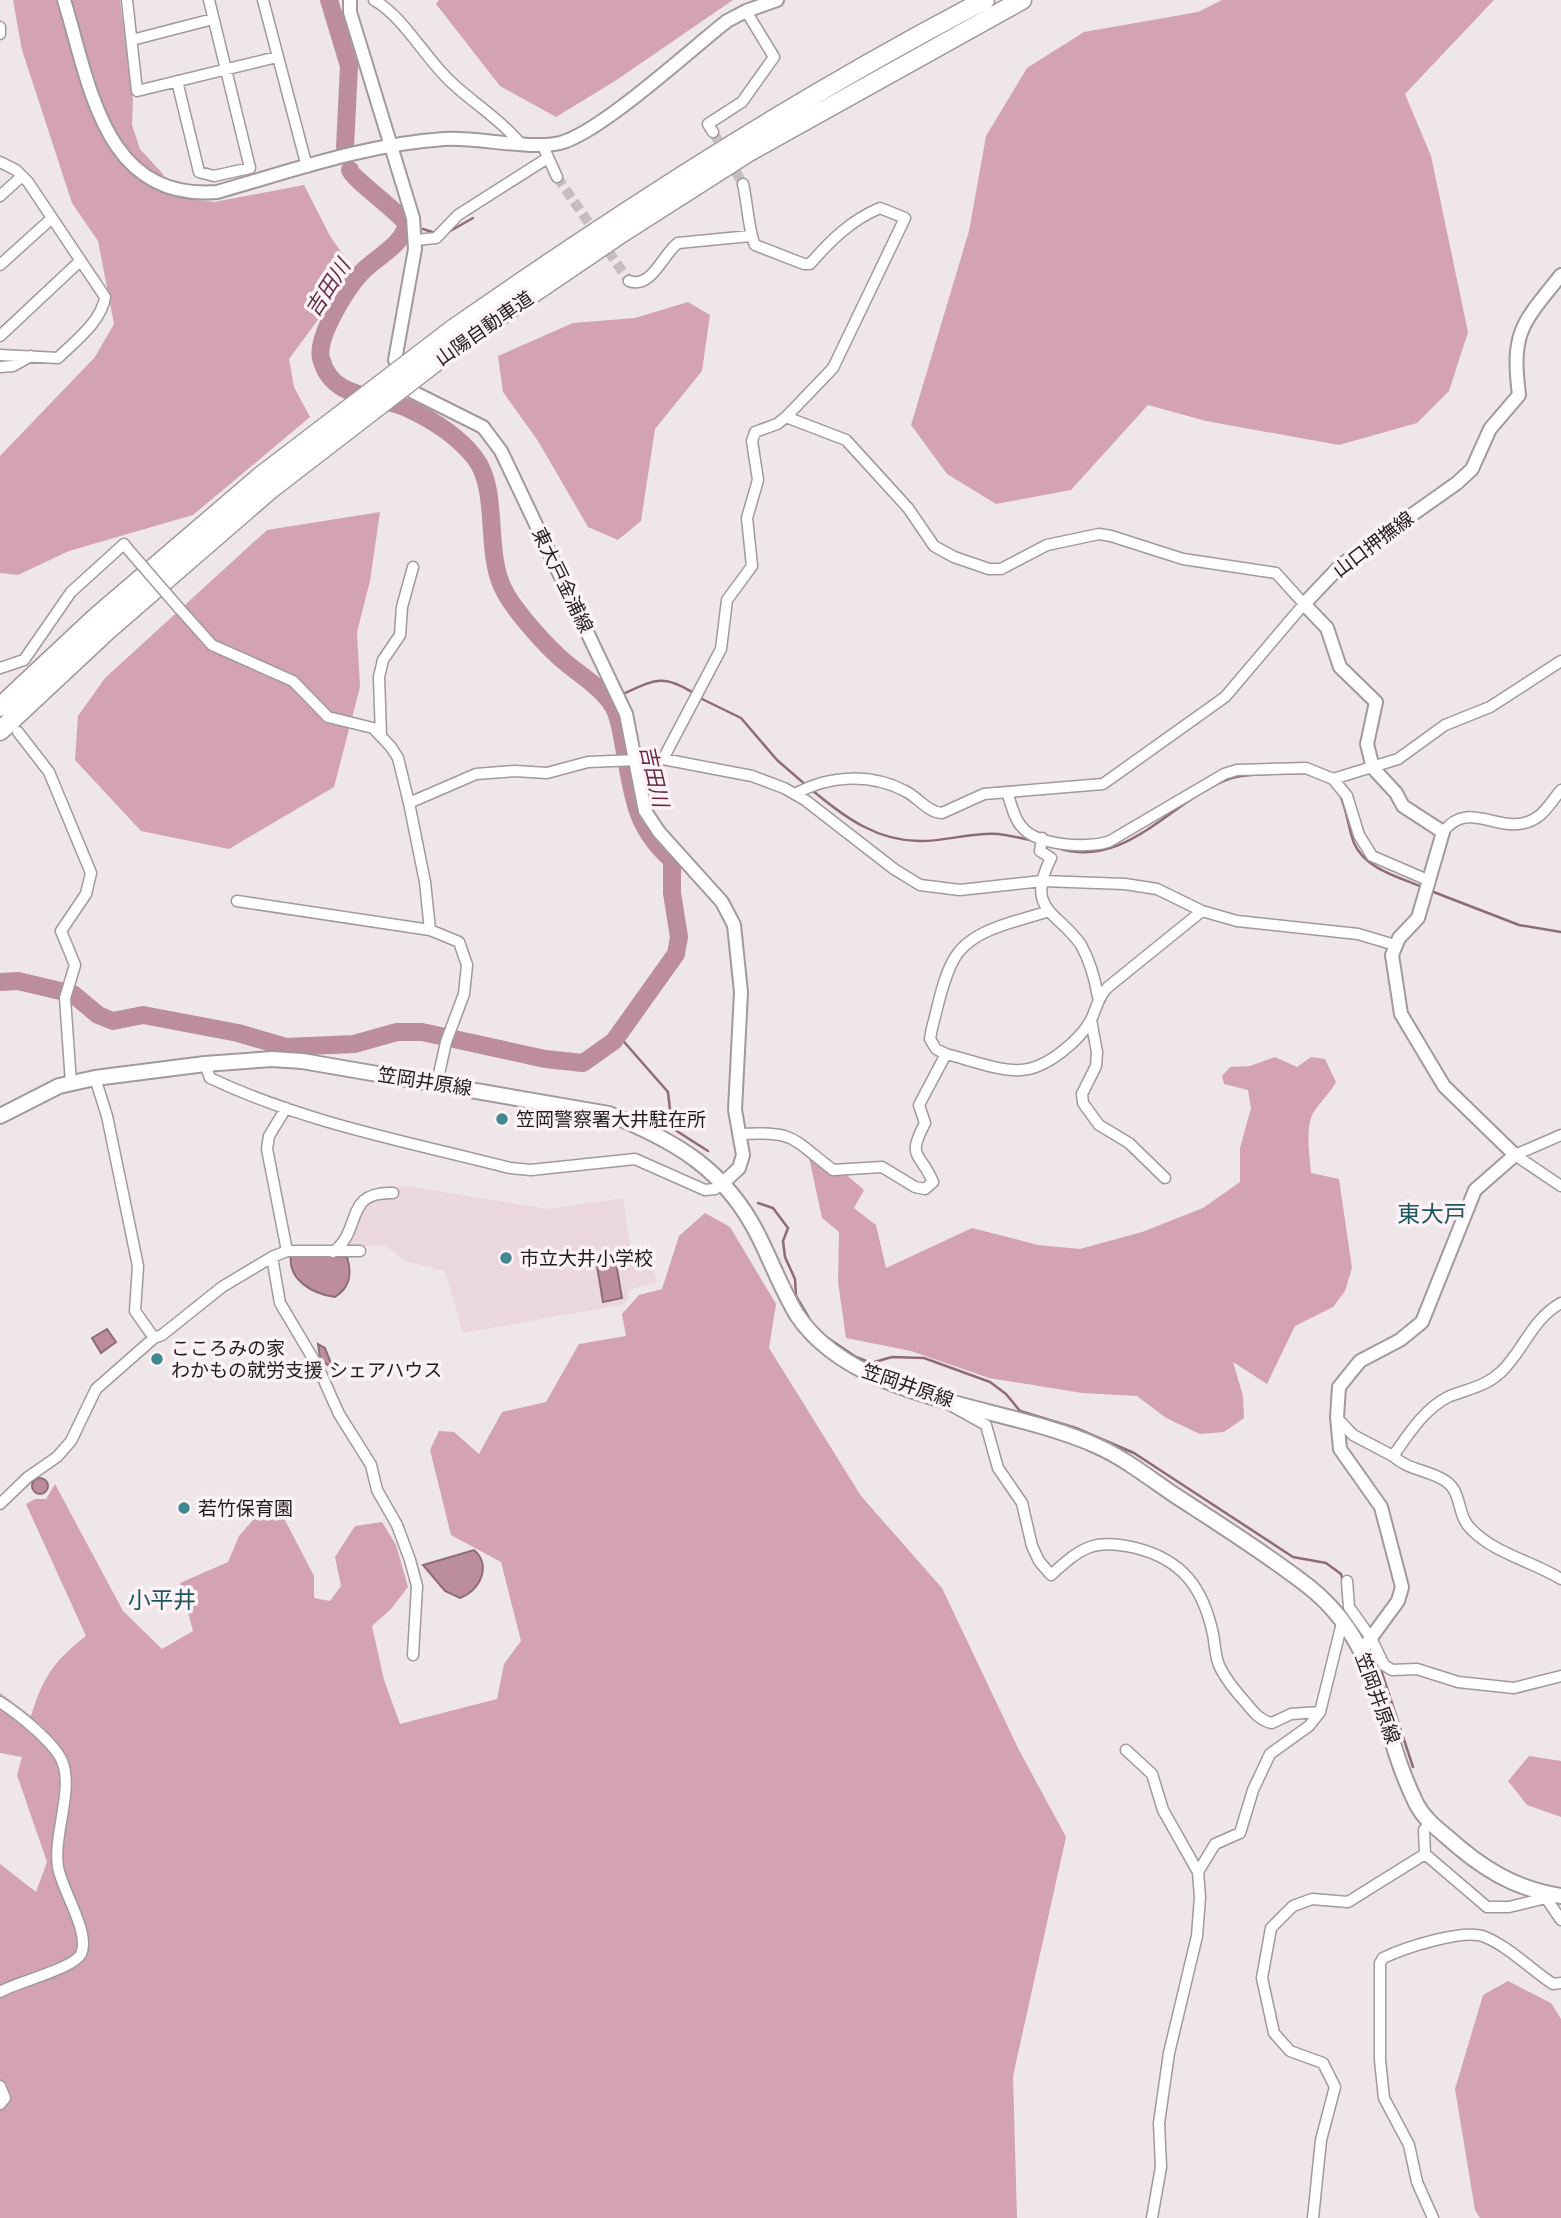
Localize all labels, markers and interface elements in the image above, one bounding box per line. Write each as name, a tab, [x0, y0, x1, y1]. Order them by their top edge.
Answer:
water label: 吉田川	[301, 253, 356, 321]
street label: 山陽自動車道	[431, 286, 537, 370]
street label: 山口押撫線	[1328, 507, 1418, 581]
street label: 東大戸金浦線	[528, 524, 598, 636]
water label: 吉田川	[635, 743, 673, 811]
street label: 笠岡井原線	[376, 1063, 474, 1099]
place label: 笠岡警察署大井駐在所	[516, 1108, 706, 1130]
marker: 笠岡警察署大井駐在所	[494, 1111, 510, 1127]
district label: 東大戸	[1398, 1201, 1467, 1227]
place label: 市立大井小学校	[520, 1247, 653, 1269]
marker: 市立大井小学校	[498, 1250, 514, 1266]
place label: こころみの家 わかもの就労支援 シェアハウス	[171, 1337, 442, 1381]
marker: こころみの家 わかもの就労支援 シェアハウス	[149, 1351, 165, 1367]
street label: 笠岡井原線	[859, 1359, 957, 1411]
place label: 若竹保育園	[198, 1497, 293, 1519]
marker: 若竹保育園	[176, 1500, 192, 1516]
district label: 小平井	[128, 1587, 197, 1613]
street label: 笠岡井原線	[1351, 1650, 1405, 1746]

